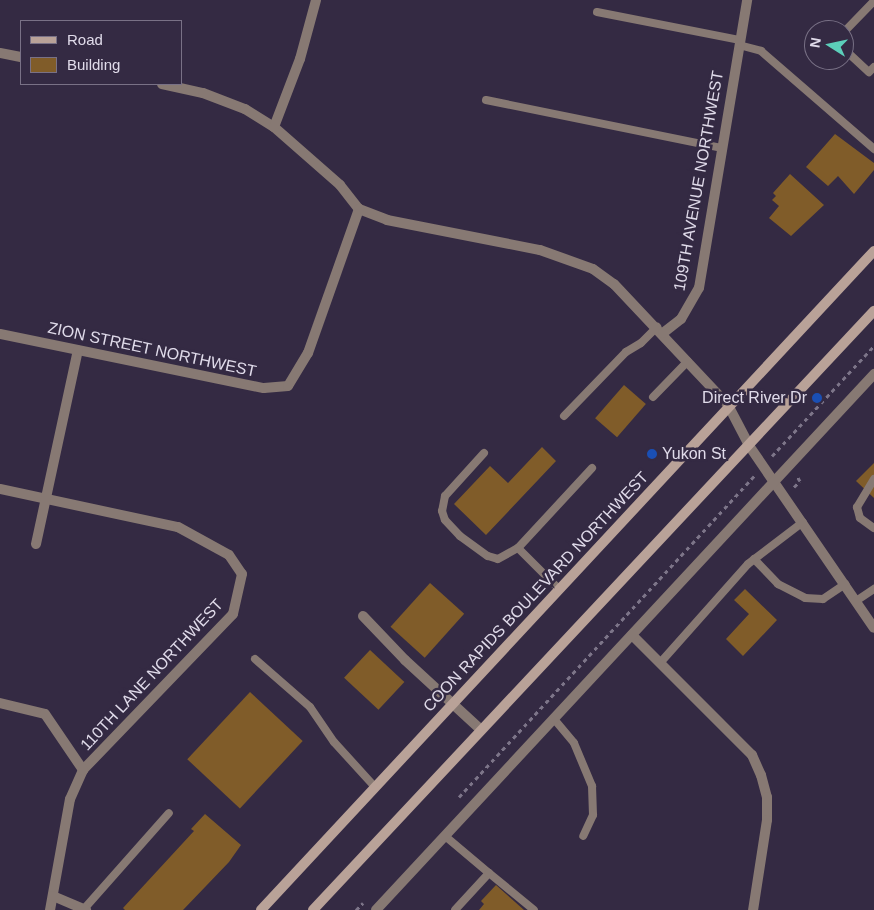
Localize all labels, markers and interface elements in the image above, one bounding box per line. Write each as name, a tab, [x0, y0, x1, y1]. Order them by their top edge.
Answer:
legend	[20, 20, 182, 85]
north arrow	[804, 20, 854, 70]
text: Road	[67, 31, 103, 48]
text: N	[806, 36, 824, 49]
text: Building	[67, 56, 120, 73]
street label: 109TH AVENUE NORTHWEST	[670, 69, 728, 293]
street label: ZION STREET NORTHWEST	[46, 318, 258, 382]
place label: Direct River Dr	[702, 388, 807, 408]
marker: Direct River Dr	[811, 392, 823, 404]
place label: Yukon St	[662, 444, 726, 464]
marker: Yukon St	[646, 448, 658, 460]
street label: COON RAPIDS BOULEVARD NORTHWEST	[419, 468, 653, 716]
street label: 110TH LANE NORTHWEST	[77, 595, 227, 755]

